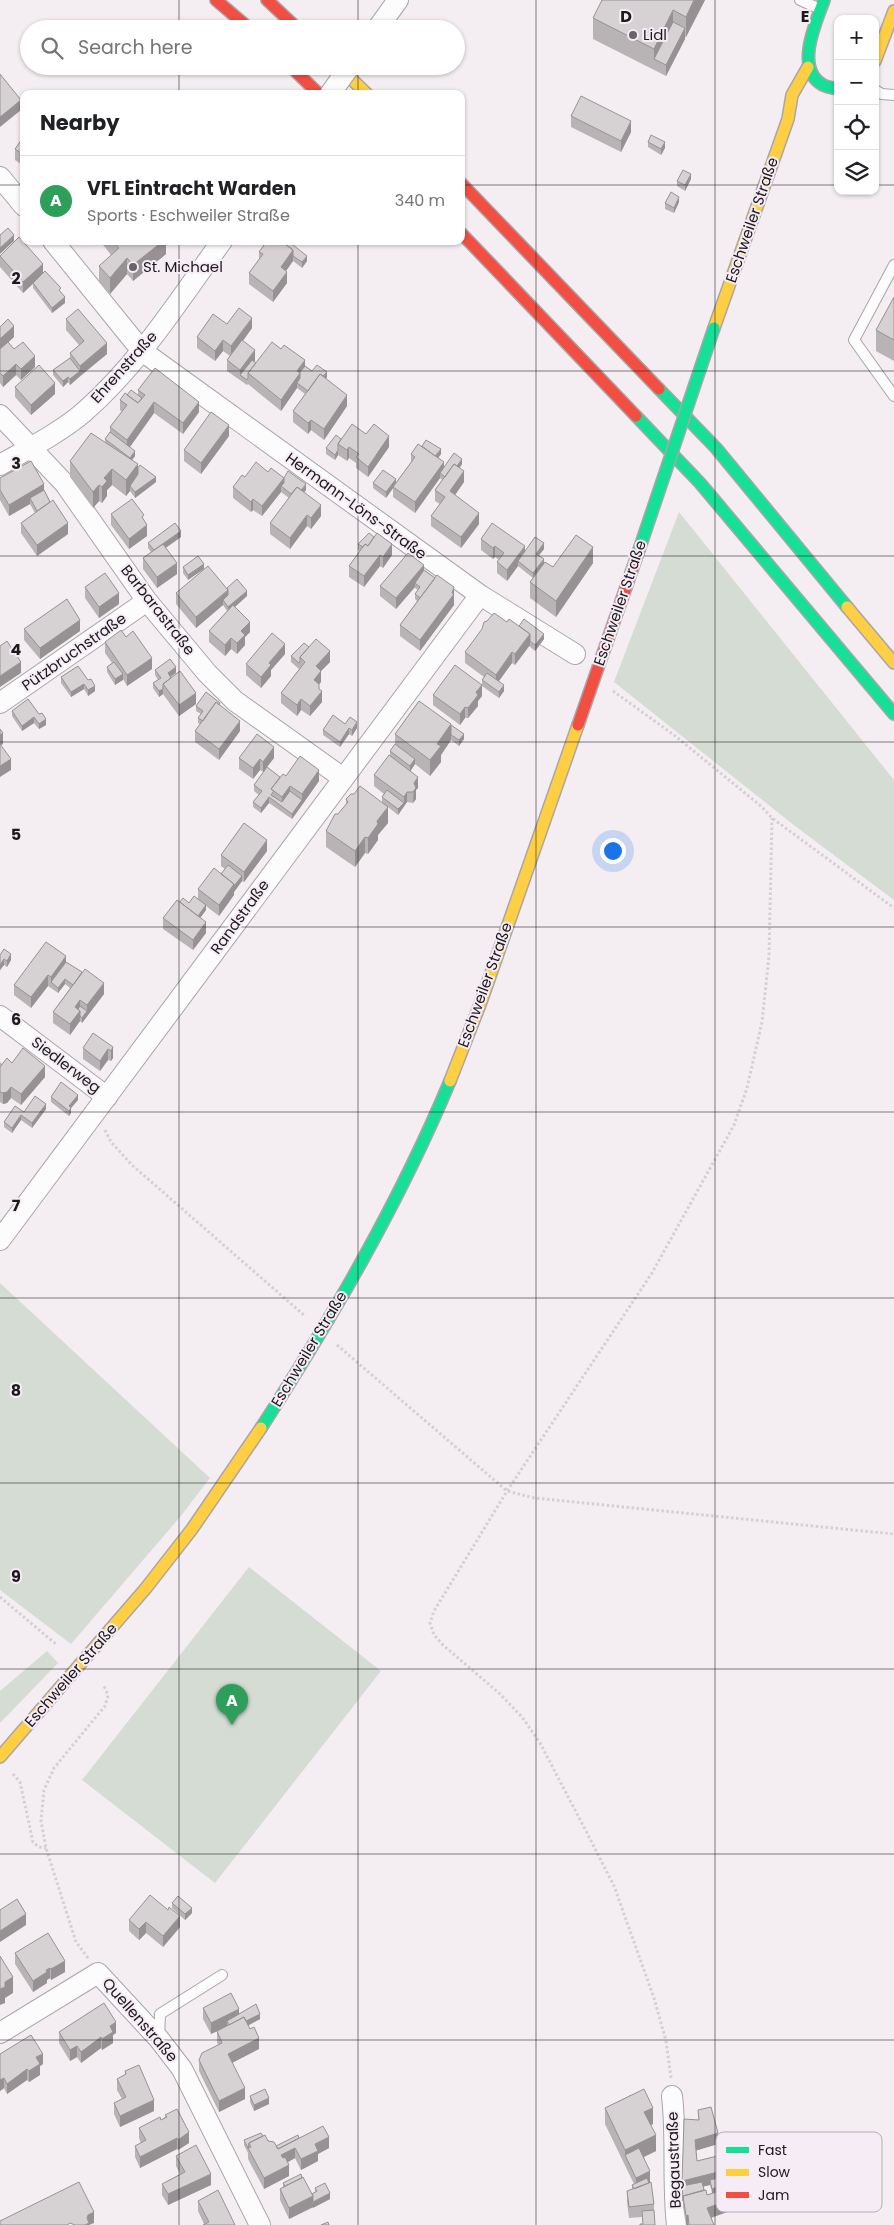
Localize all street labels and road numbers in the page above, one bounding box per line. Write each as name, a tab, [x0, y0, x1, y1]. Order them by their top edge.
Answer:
street label: Eschweiler Straße	[720, 154, 783, 285]
street label: Ehrenstraße	[86, 326, 162, 407]
street label: Hermann-Löns-Straße	[282, 447, 431, 564]
street label: Eschweiler Straße	[588, 537, 651, 668]
street label: Barbarastraße	[116, 560, 200, 659]
street label: Pützbruchstraße	[17, 608, 130, 696]
street label: Randstraße	[205, 875, 274, 958]
street label: Eschweiler Straße	[452, 919, 517, 1050]
street label: Siedlerweg	[27, 1031, 105, 1098]
street label: Eschweiler Straße	[266, 1287, 351, 1411]
street label: Eschweiler Straße	[20, 1618, 122, 1731]
street label: Quellenstraße	[98, 1973, 183, 2066]
street label: Begaustraße	[661, 2111, 686, 2209]

